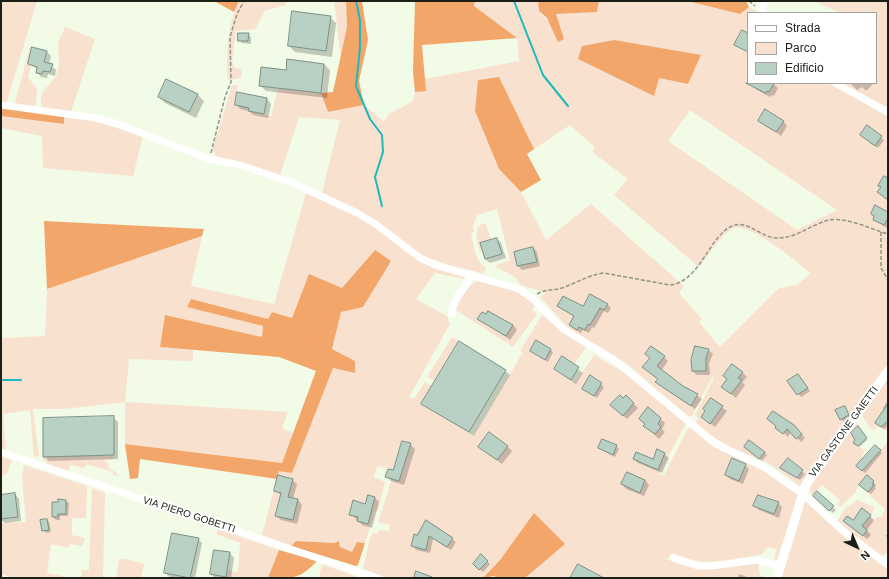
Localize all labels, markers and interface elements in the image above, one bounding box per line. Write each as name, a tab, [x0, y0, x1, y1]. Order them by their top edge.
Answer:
legend	[747, 12, 877, 84]
text: Strada	[785, 21, 820, 35]
text: Parco	[785, 41, 816, 55]
text: Edificio	[785, 61, 824, 75]
street label: VIA GASTONE GAIETTI	[807, 384, 881, 480]
street label: VIA PIERO GOBETTI	[141, 494, 237, 536]
north arrow	[837, 527, 877, 567]
text: N	[858, 549, 872, 563]

